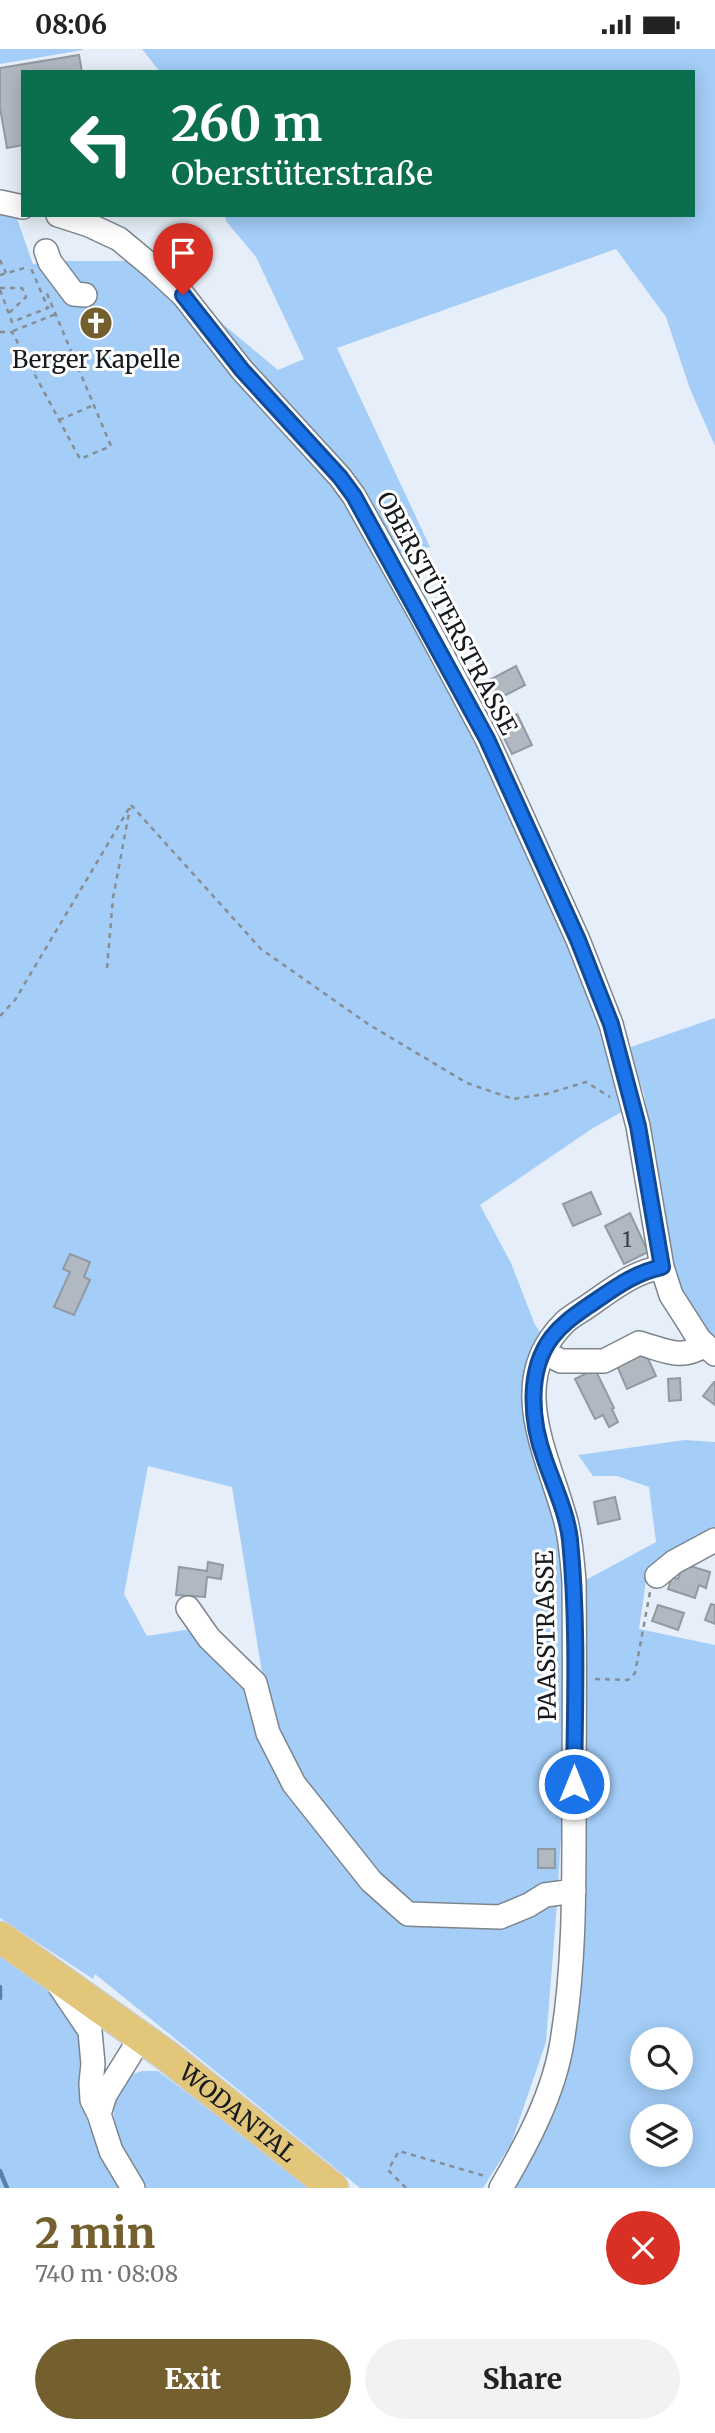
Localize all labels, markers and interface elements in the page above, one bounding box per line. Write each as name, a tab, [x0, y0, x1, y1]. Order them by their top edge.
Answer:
text: 08:06	[35, 8, 107, 41]
text: 260 m	[171, 93, 322, 154]
icon: left	[56, 98, 147, 189]
text: Oberstüterstraße	[171, 154, 433, 194]
pin	[153, 223, 213, 295]
icon: arrive	[164, 234, 202, 272]
church icon: Berger Kapelle	[77, 304, 115, 342]
place label: Berger Kapelle	[12, 344, 180, 375]
street label: OBERSTÜTERSTRASSE	[370, 486, 525, 741]
house number: 1	[622, 1226, 632, 1253]
street label: PAASSTRASSE	[529, 1550, 563, 1722]
position arrow	[537, 1747, 611, 1821]
map controls	[630, 2027, 693, 2167]
button: search	[630, 2027, 693, 2090]
street label: WODANTAL	[172, 2056, 303, 2169]
button: layers	[630, 2104, 693, 2167]
text: 2 min	[35, 2207, 155, 2259]
button: close	[606, 2211, 680, 2285]
text: 740 m · 08:08	[35, 2259, 178, 2288]
button: Exit	[35, 2339, 351, 2419]
button: Share	[365, 2339, 680, 2419]

